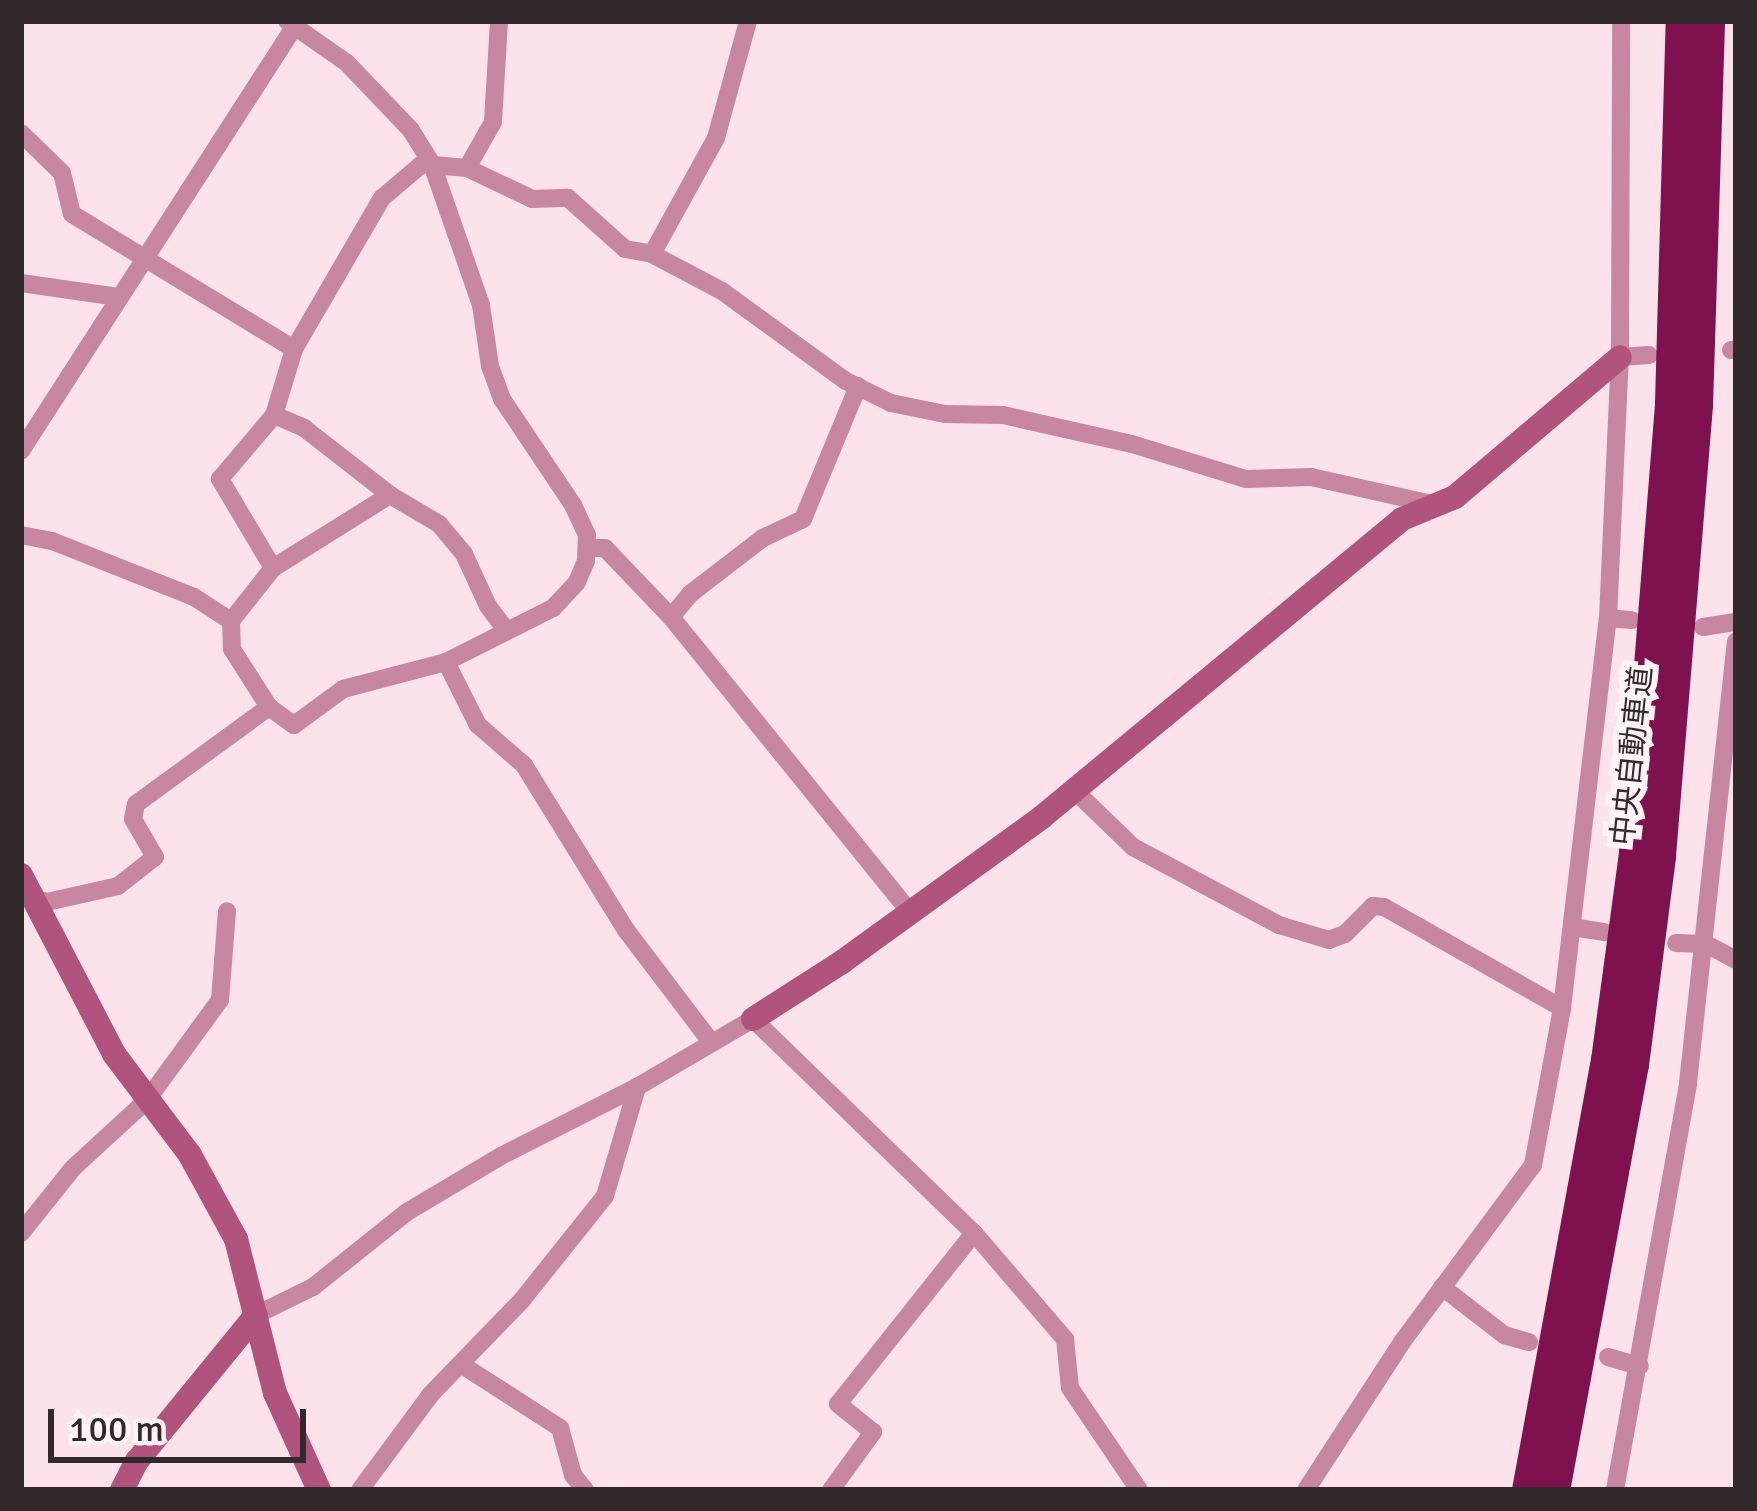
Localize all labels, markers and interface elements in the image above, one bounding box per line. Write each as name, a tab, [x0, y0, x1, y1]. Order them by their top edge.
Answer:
street label: 中央自動車道	[1606, 665, 1660, 847]
scale bar	[54, 1385, 312, 1459]
text: 100 m	[69, 1407, 164, 1452]

